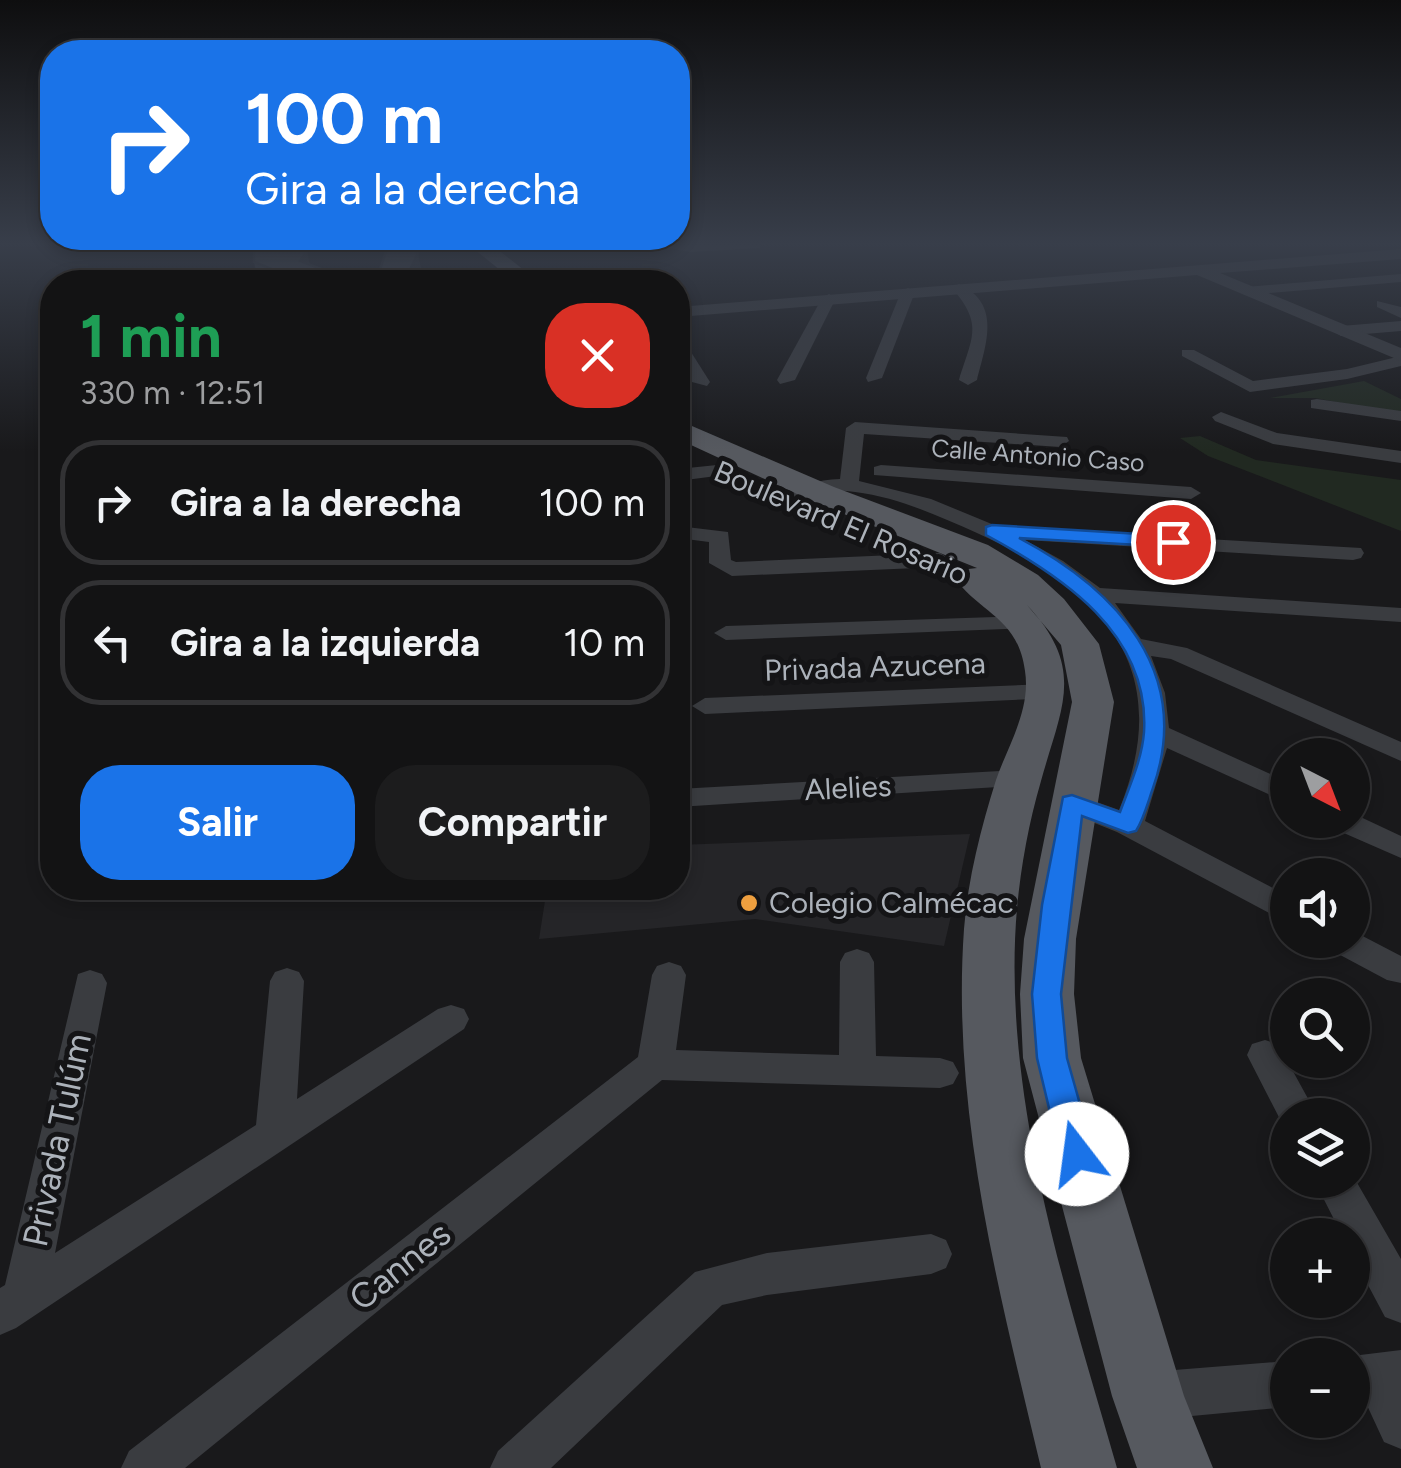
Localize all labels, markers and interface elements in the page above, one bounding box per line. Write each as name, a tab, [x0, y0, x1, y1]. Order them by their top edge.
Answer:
text: 100 m	[245, 76, 443, 161]
icon: right	[80, 80, 210, 210]
text: Gira a la derecha	[245, 161, 580, 215]
text: 1 min	[80, 300, 222, 372]
button: close	[545, 303, 650, 408]
text: 330 m · 12:51	[80, 374, 265, 412]
street label: Calle Antonio Caso	[930, 433, 1146, 477]
street label: Boulevard El Rosario	[709, 452, 974, 593]
icon: right	[85, 475, 140, 530]
text: Gira a la derecha	[170, 480, 462, 526]
text: 100 m	[539, 480, 645, 526]
pin	[1131, 500, 1216, 585]
icon: arrive	[1146, 515, 1201, 570]
icon: left	[85, 615, 140, 670]
text: Gira a la izquierda	[170, 620, 480, 666]
text: 10 m	[563, 620, 645, 666]
street label: Privada Azucena	[764, 644, 986, 689]
north arrow	[1270, 738, 1370, 838]
map controls	[1270, 738, 1370, 1438]
button: Salir	[80, 765, 355, 880]
button: Compartir	[375, 765, 650, 880]
street label: Alelies	[803, 767, 892, 808]
button: sound	[1270, 858, 1370, 958]
place label: Colegio Calmécac	[769, 884, 1014, 921]
marker: Colegio Calmécac	[738, 892, 760, 914]
button: search	[1270, 978, 1370, 1078]
street label: Privada Tulúm	[14, 1030, 100, 1250]
button: layers	[1270, 1098, 1370, 1198]
position arrow	[1025, 1102, 1129, 1206]
street label: Cannes	[341, 1213, 459, 1319]
button: +	[1270, 1218, 1370, 1318]
button: −	[1270, 1338, 1370, 1438]

